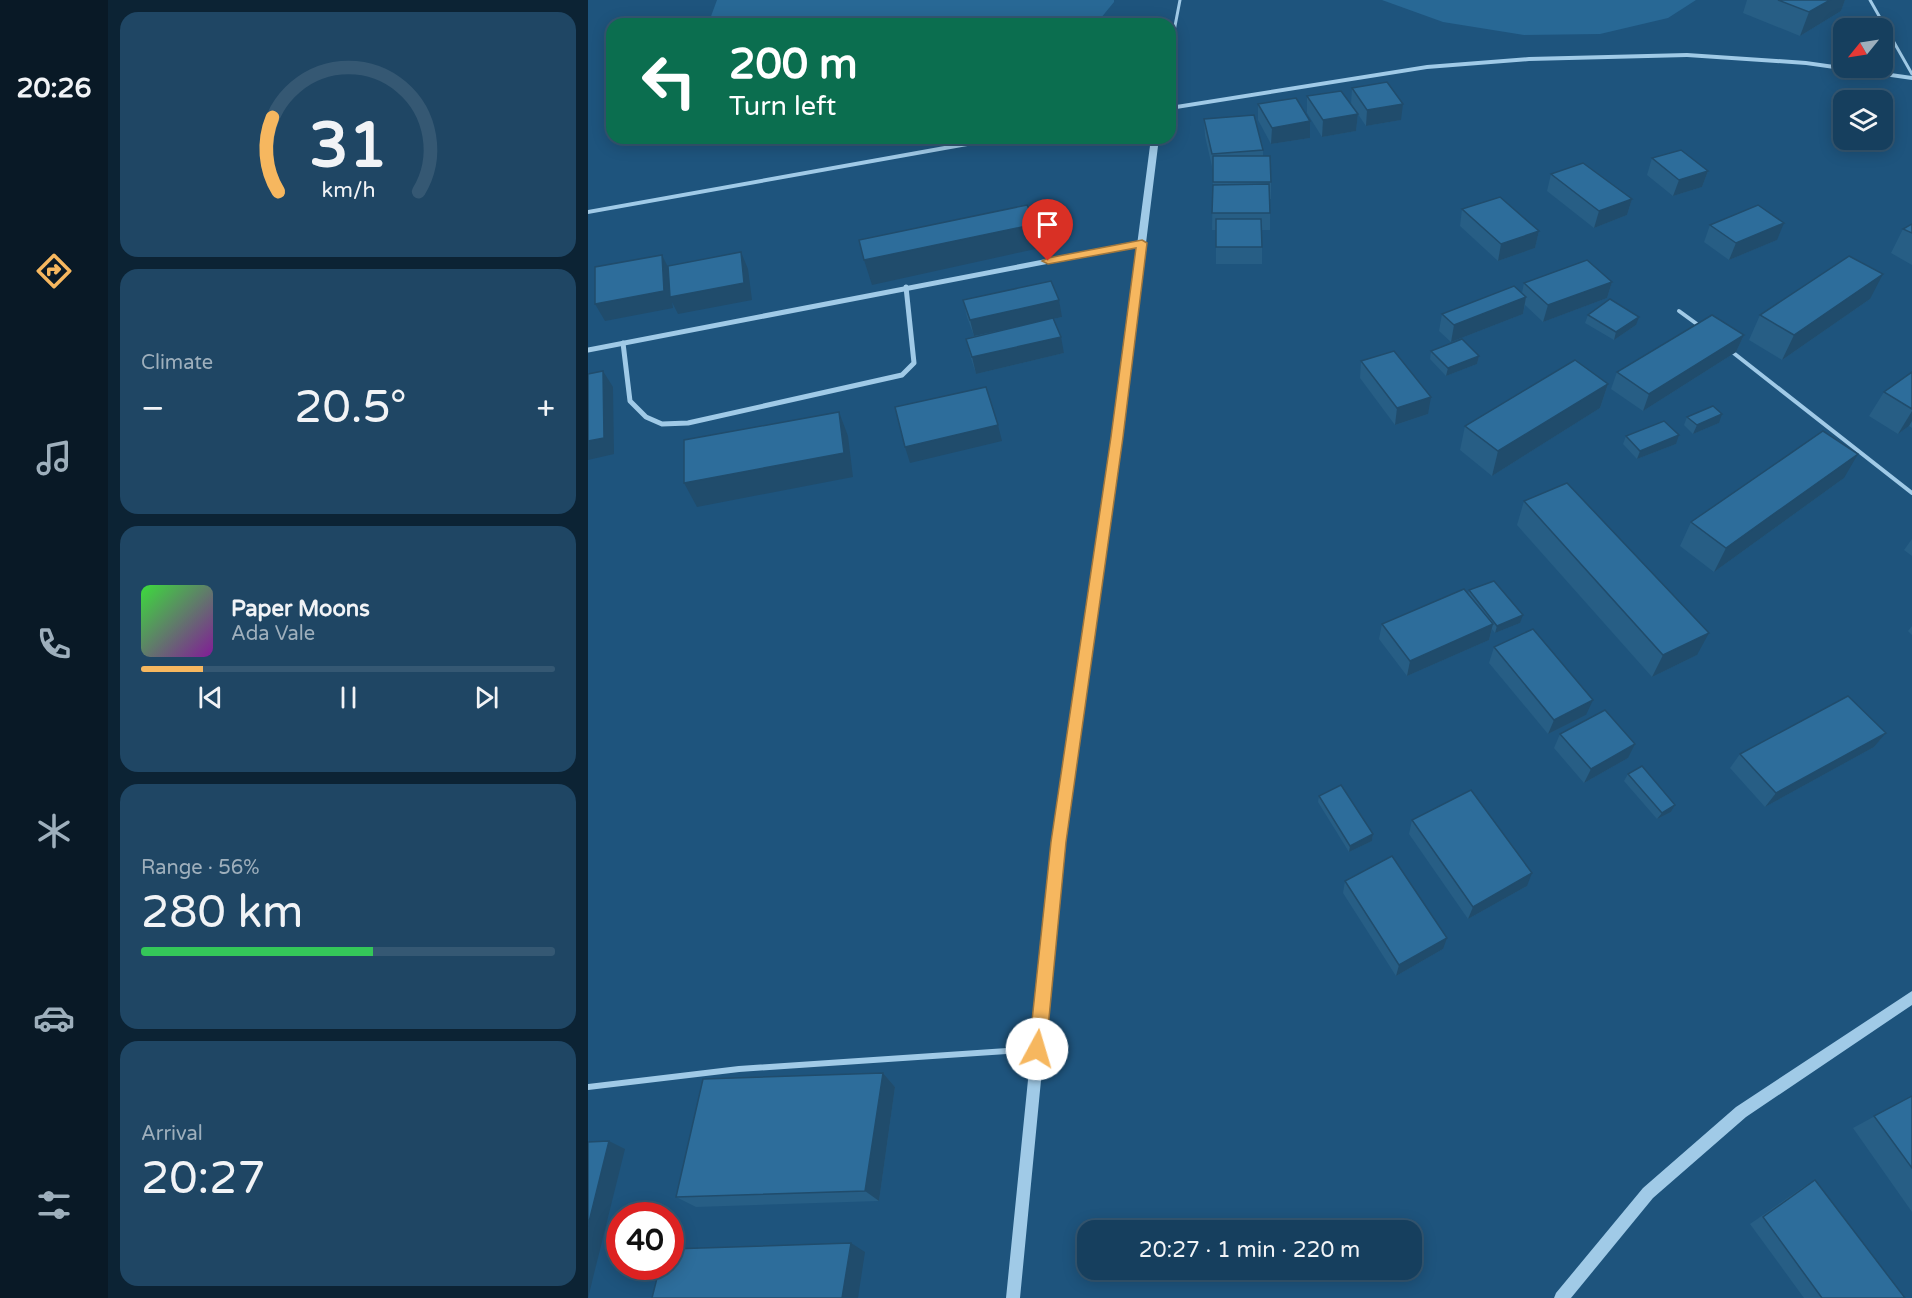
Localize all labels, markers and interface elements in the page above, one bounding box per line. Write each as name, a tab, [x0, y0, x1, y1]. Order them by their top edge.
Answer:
north arrow	[1833, 18, 1893, 78]
map controls	[1833, 18, 1893, 150]
text: 200 m	[729, 39, 858, 90]
icon: left	[630, 42, 708, 120]
text: 20:26	[17, 72, 91, 105]
text: Turn left	[729, 90, 836, 123]
button: layers	[1833, 90, 1893, 150]
text: 31	[309, 109, 387, 184]
text: km/h	[321, 177, 375, 203]
pin	[1022, 199, 1073, 261]
icon: arrive	[1031, 208, 1064, 241]
icon: directions	[33, 250, 75, 292]
text: Climate	[141, 351, 213, 375]
text: 20.5°	[294, 381, 407, 435]
text: −	[141, 389, 165, 428]
text: +	[536, 389, 555, 428]
icon: music	[33, 437, 75, 479]
text: Paper Moons	[231, 596, 370, 622]
text: Ada Vale	[231, 622, 315, 646]
icon: phone	[33, 623, 75, 665]
icon: previous	[194, 681, 227, 714]
icon: pause	[332, 681, 365, 714]
icon: next	[470, 681, 503, 714]
icon: climate	[33, 810, 75, 852]
text: Range · 56%	[141, 856, 260, 880]
text: 280 km	[141, 886, 303, 940]
icon: car	[33, 997, 75, 1039]
position arrow	[1005, 1017, 1069, 1081]
text: Arrival	[141, 1122, 203, 1146]
text: 20:27	[141, 1152, 266, 1206]
icon: filters	[33, 1184, 75, 1226]
speed limit sign: 40	[606, 1202, 684, 1280]
text: 20:27 · 1 min · 220 m	[1139, 1237, 1360, 1263]

